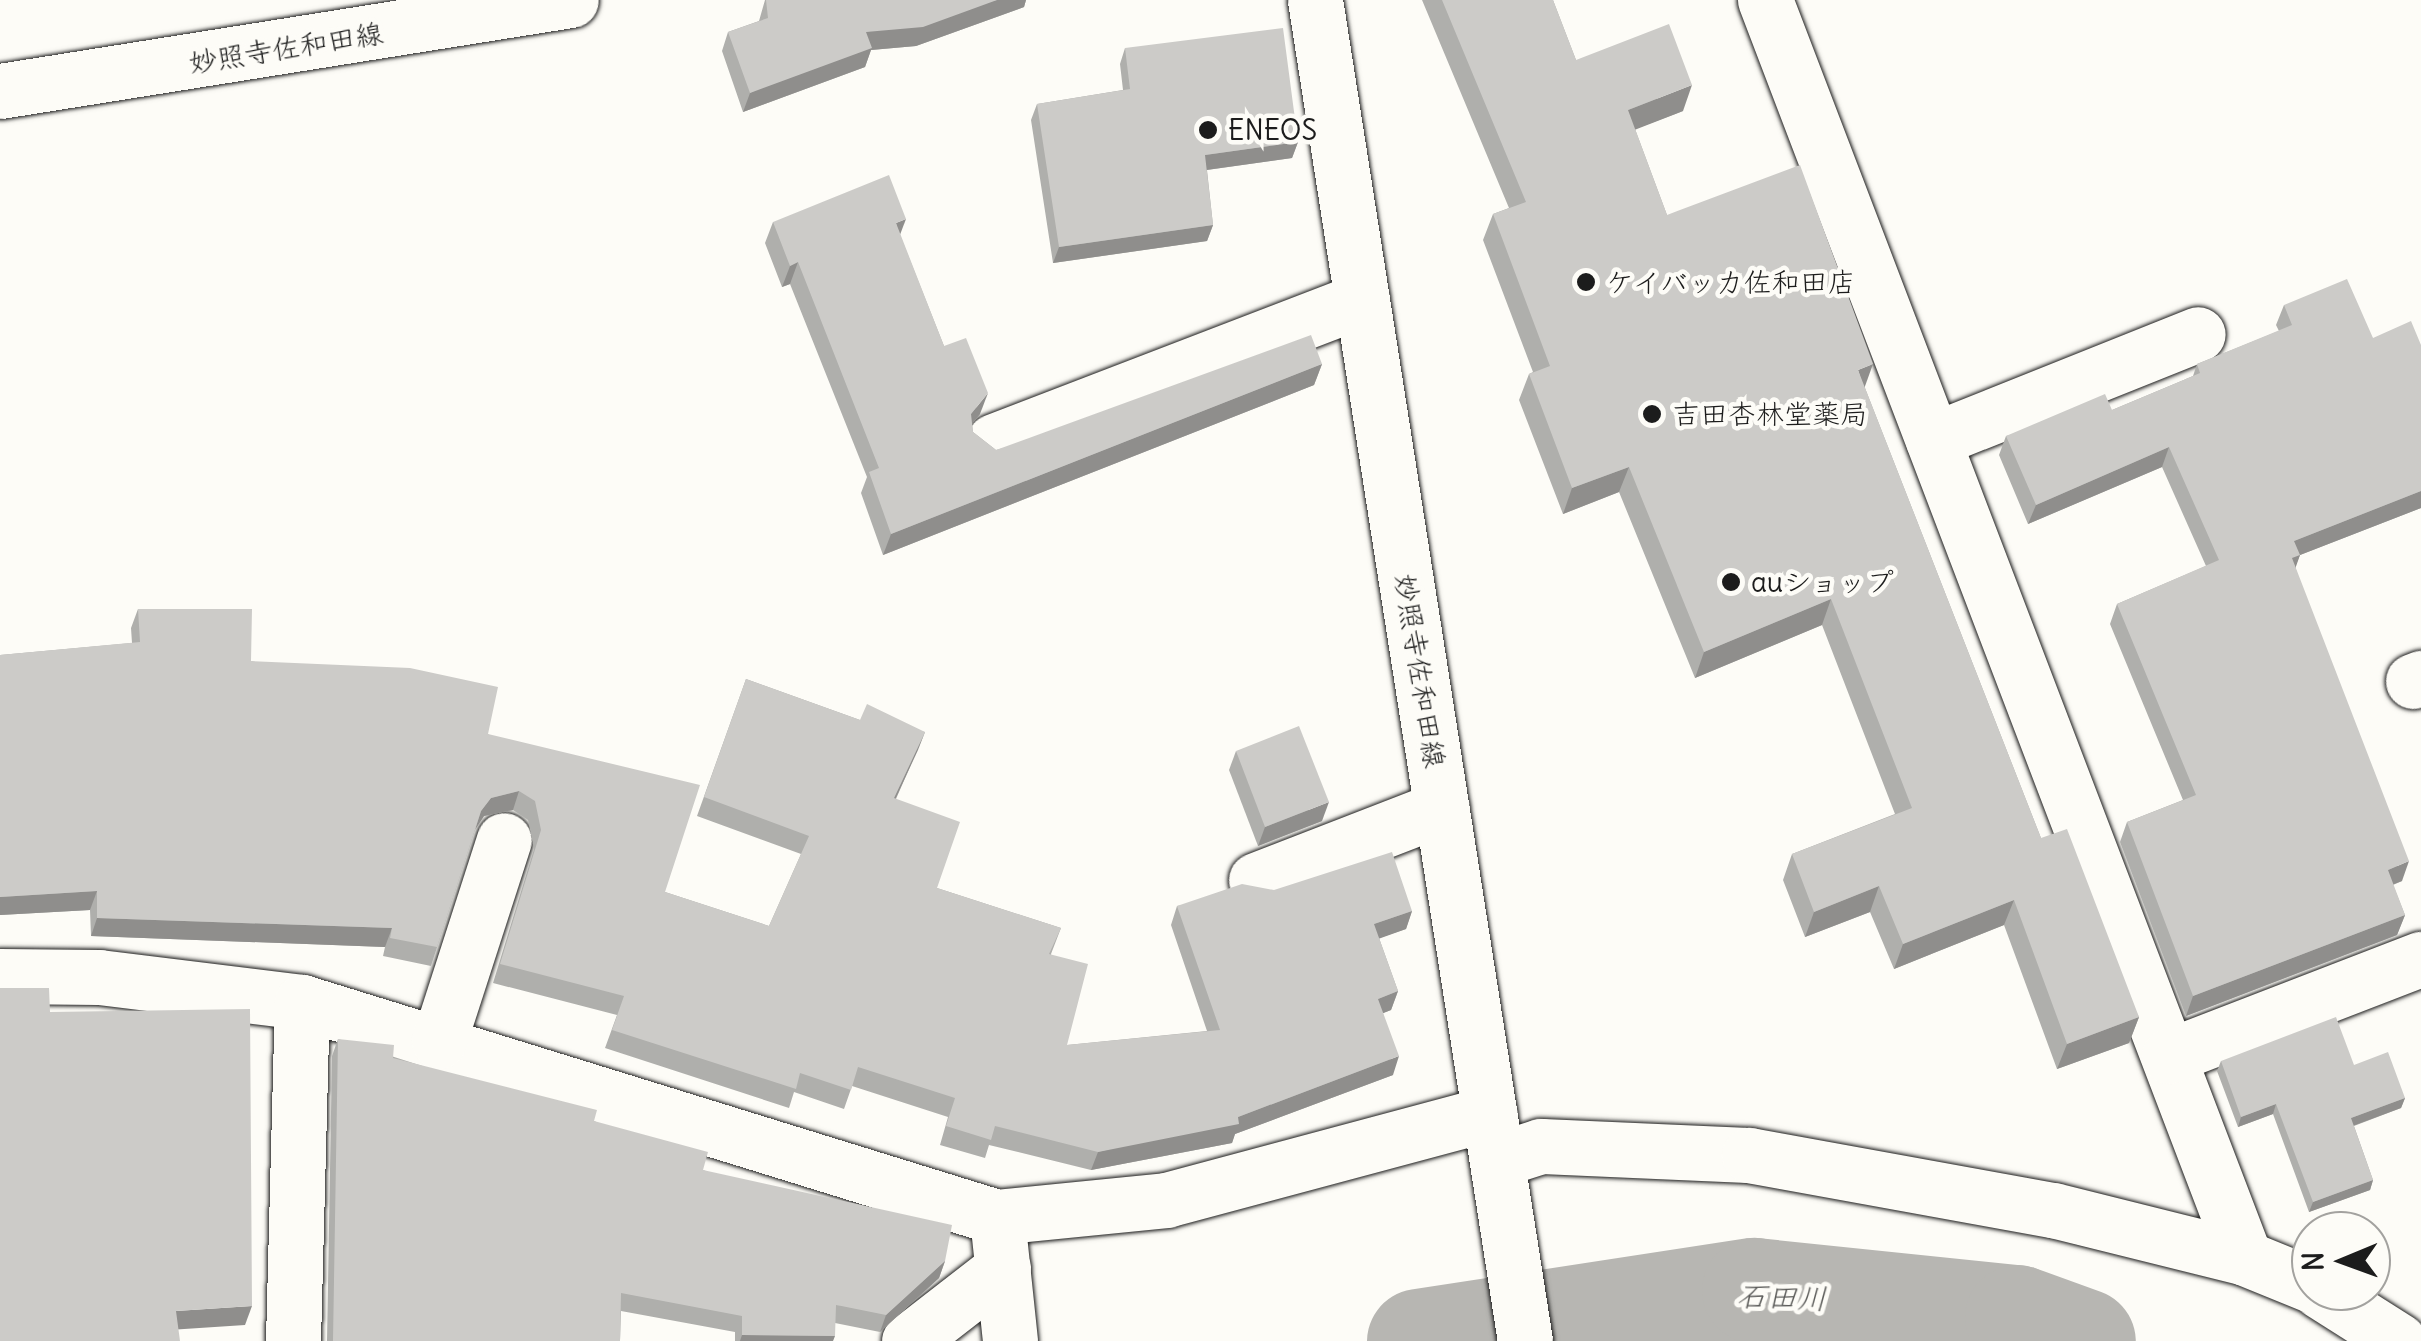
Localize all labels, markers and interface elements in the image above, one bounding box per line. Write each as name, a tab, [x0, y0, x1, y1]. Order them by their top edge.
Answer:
street label: 妙照寺佐和田線	[187, 16, 385, 80]
place label: ENEOS	[1228, 113, 1317, 147]
marker: ENEOS	[1197, 119, 1219, 141]
place label: ケイバッカ佐和田店	[1606, 265, 1858, 299]
marker: ケイバッカ佐和田店	[1575, 271, 1597, 293]
place label: 吉田杏林堂薬局	[1672, 397, 1868, 431]
marker: 吉田杏林堂薬局	[1641, 403, 1663, 425]
place label: auショップ	[1751, 565, 1895, 599]
marker: auショップ	[1720, 571, 1742, 593]
street label: 妙照寺佐和田線	[1388, 572, 1452, 770]
north arrow	[2291, 1211, 2391, 1311]
text: N	[2295, 1252, 2331, 1271]
water label: 石田川	[1736, 1277, 1828, 1317]

